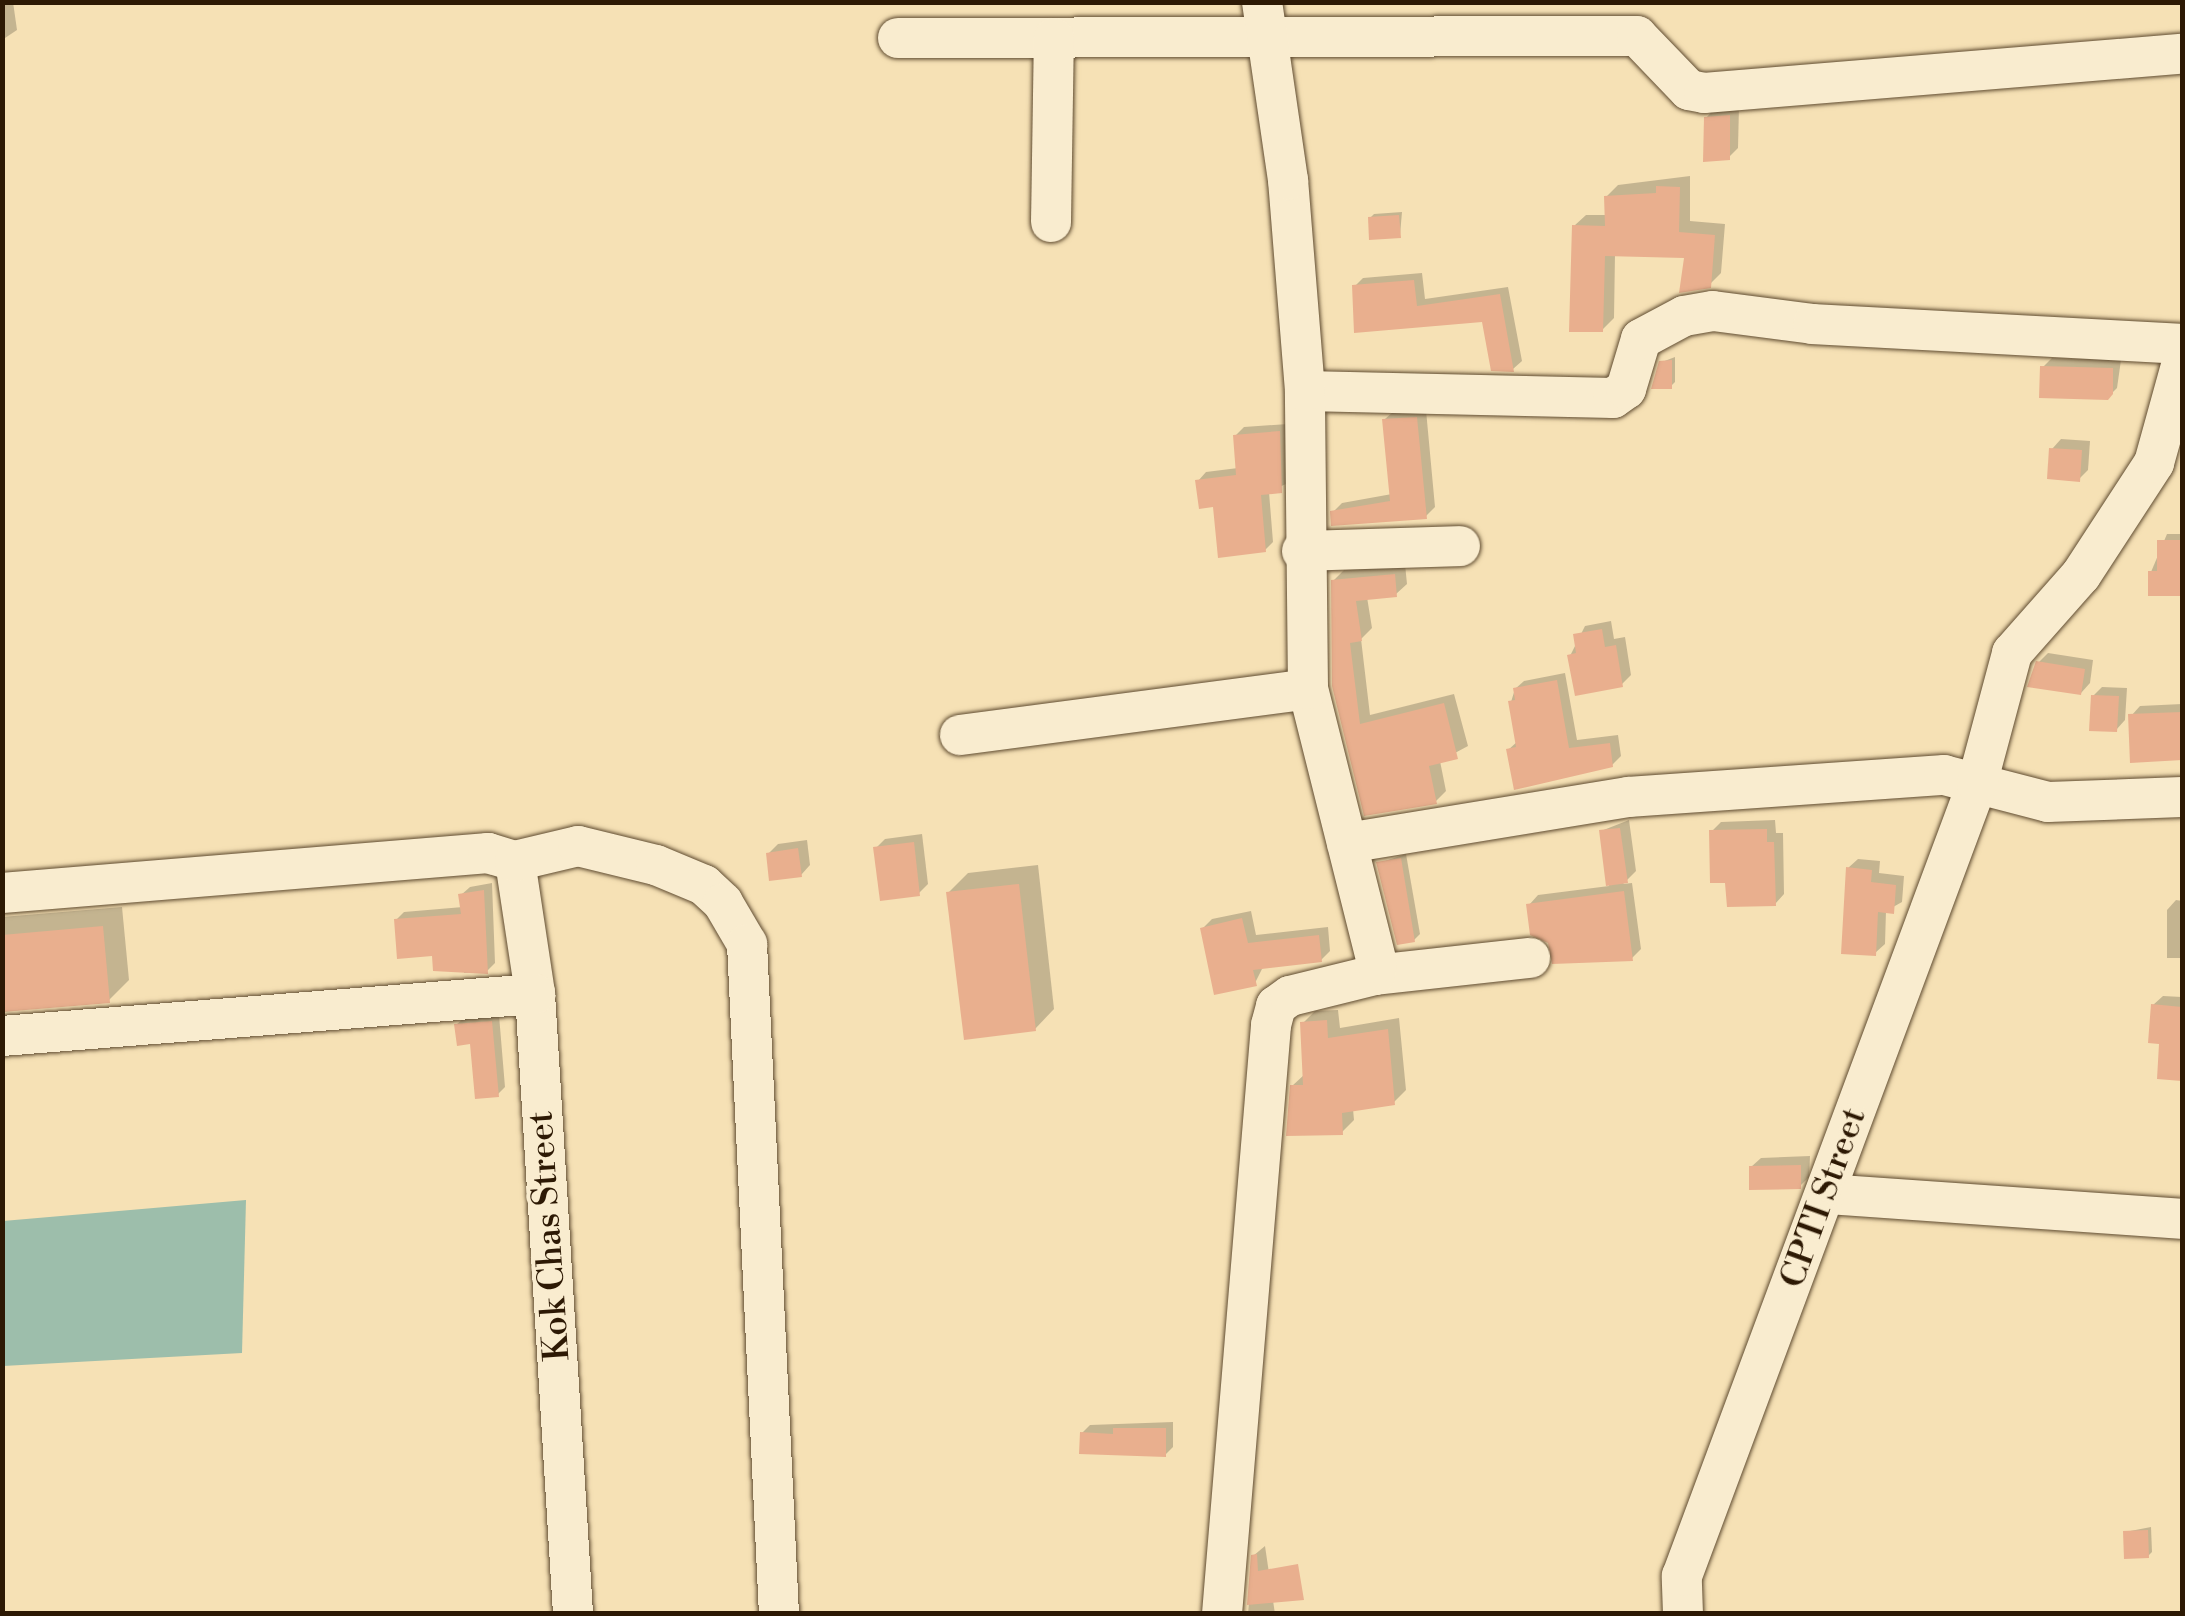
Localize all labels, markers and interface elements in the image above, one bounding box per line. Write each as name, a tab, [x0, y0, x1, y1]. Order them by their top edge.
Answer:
street label: CPTI Street	[1772, 1102, 1876, 1294]
street label: Kok Chas Street	[520, 1110, 580, 1362]

